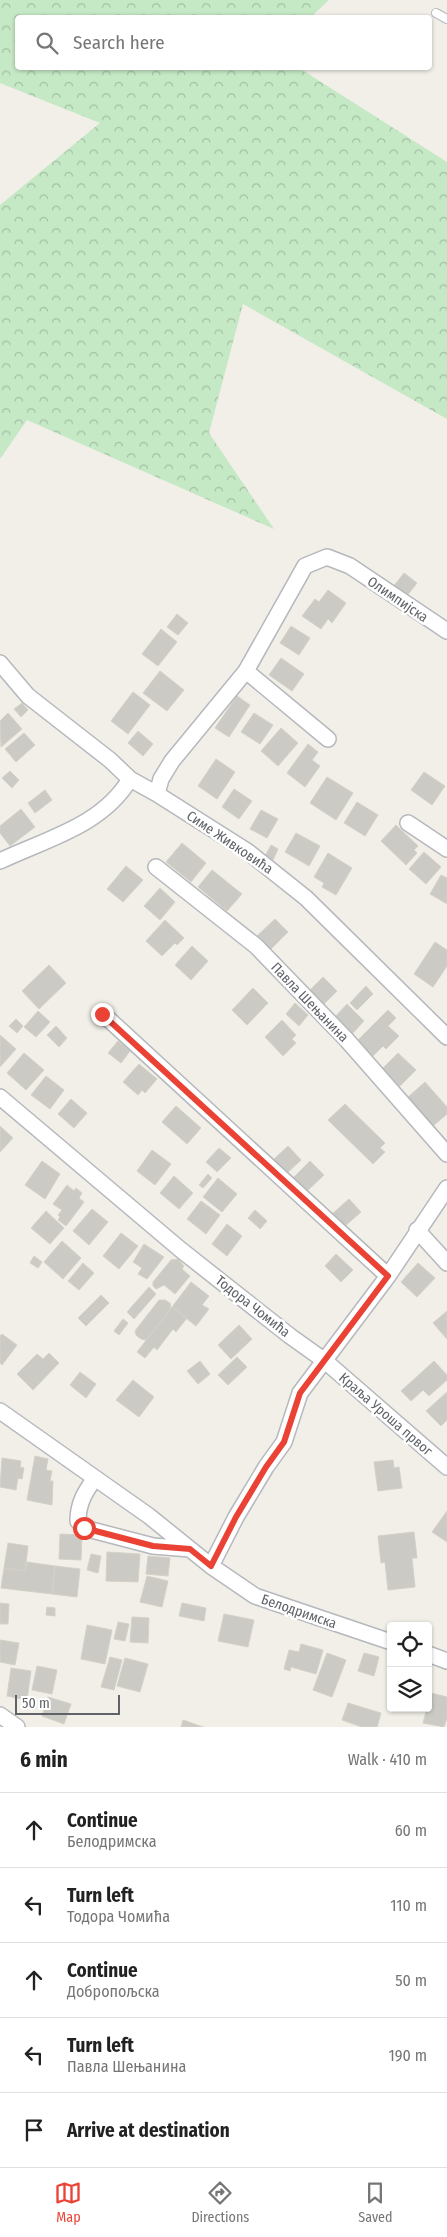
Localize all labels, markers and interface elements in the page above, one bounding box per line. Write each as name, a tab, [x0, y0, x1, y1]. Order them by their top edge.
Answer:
search box	[15, 15, 432, 70]
icon: search	[33, 29, 61, 57]
text: Search here	[73, 31, 165, 54]
street label: Олимпијска	[364, 573, 431, 626]
street label: Симе Живковића	[183, 807, 276, 878]
street label: Павла Шењанина	[267, 959, 352, 1046]
route end	[91, 1003, 114, 1026]
street label: Тодора Чомића	[212, 1272, 294, 1341]
street label: Краља Уроша првог	[335, 1369, 436, 1460]
route start	[73, 1517, 96, 1540]
street label: Белодримска	[259, 1591, 339, 1632]
map controls	[387, 1622, 432, 1712]
button: locate	[387, 1622, 432, 1667]
button: layers	[387, 1667, 432, 1712]
scale bar	[15, 1692, 120, 1715]
text: 50 m	[22, 1695, 50, 1712]
text: 6 min	[20, 1747, 68, 1773]
text: Walk · 410 m	[348, 1750, 427, 1769]
text: Continue	[67, 1809, 138, 1832]
icon: ahead	[20, 1816, 48, 1844]
text: 60 m	[395, 1821, 427, 1840]
text: Белодримска	[67, 1832, 156, 1851]
text: Turn left	[67, 1884, 134, 1907]
icon: left	[20, 1891, 48, 1919]
text: 110 m	[390, 1896, 427, 1915]
text: Тодора Чомића	[67, 1907, 170, 1926]
text: Continue	[67, 1959, 138, 1982]
icon: ahead	[20, 1966, 48, 1994]
text: 50 m	[395, 1971, 427, 1990]
text: Добропољска	[67, 1982, 160, 2001]
text: Turn left	[67, 2034, 134, 2057]
icon: left	[20, 2041, 48, 2069]
text: 190 m	[389, 2046, 427, 2065]
text: Павла Шењанина	[67, 2057, 186, 2076]
icon: arrive	[20, 2116, 48, 2144]
text: Arrive at destination	[67, 2119, 230, 2142]
tab: Map	[54, 2179, 82, 2226]
tab: Directions	[191, 2179, 249, 2226]
tab: Saved	[358, 2179, 393, 2226]

